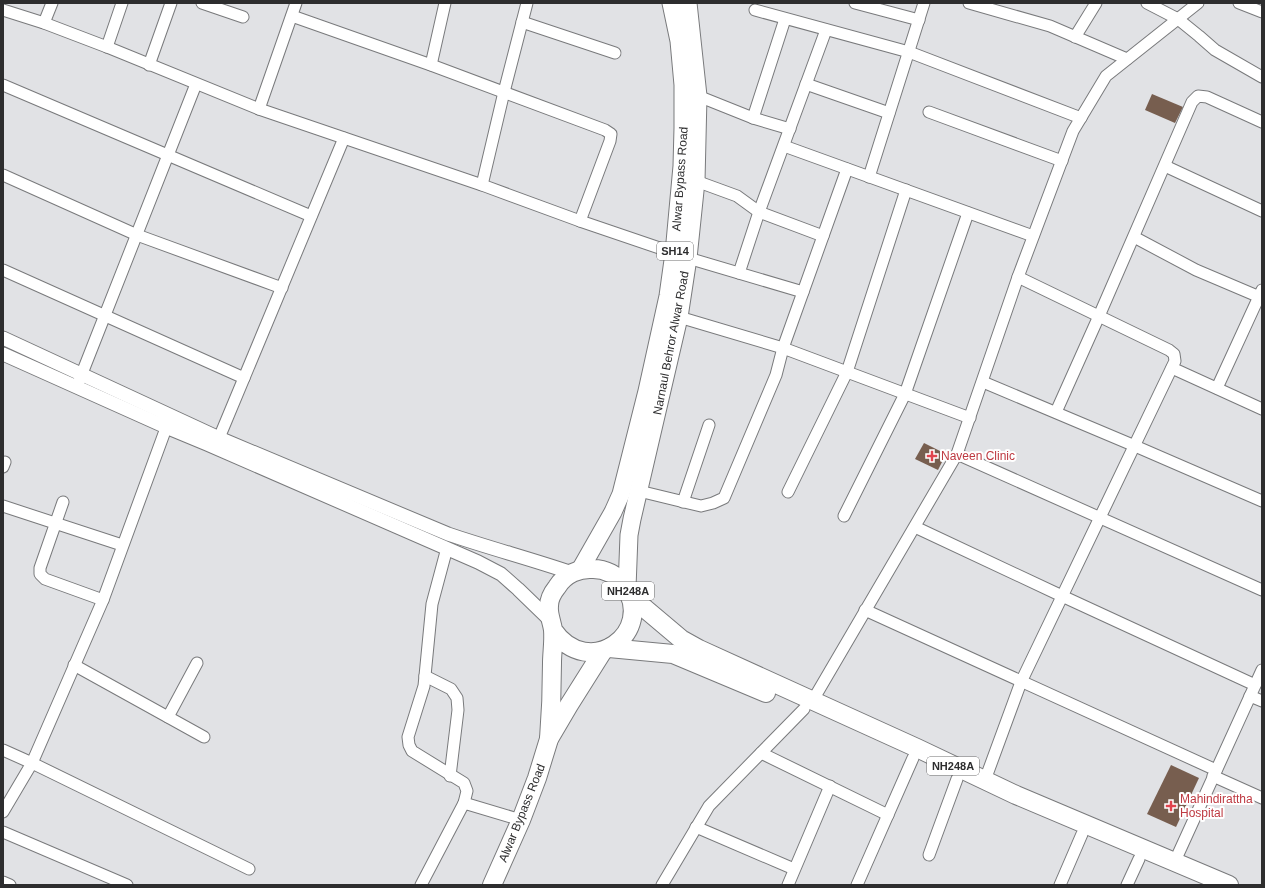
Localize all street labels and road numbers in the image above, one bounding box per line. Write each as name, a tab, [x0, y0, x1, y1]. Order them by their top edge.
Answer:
street label: Alwar Bypass Road	[669, 126, 691, 232]
road number: SH14	[657, 242, 693, 260]
street label: Narnaul Behror Alwar Road	[650, 270, 692, 416]
road number: NH248A	[602, 582, 654, 600]
road number: NH248A	[927, 757, 979, 775]
street label: Alwar Bypass Road	[496, 762, 548, 864]

